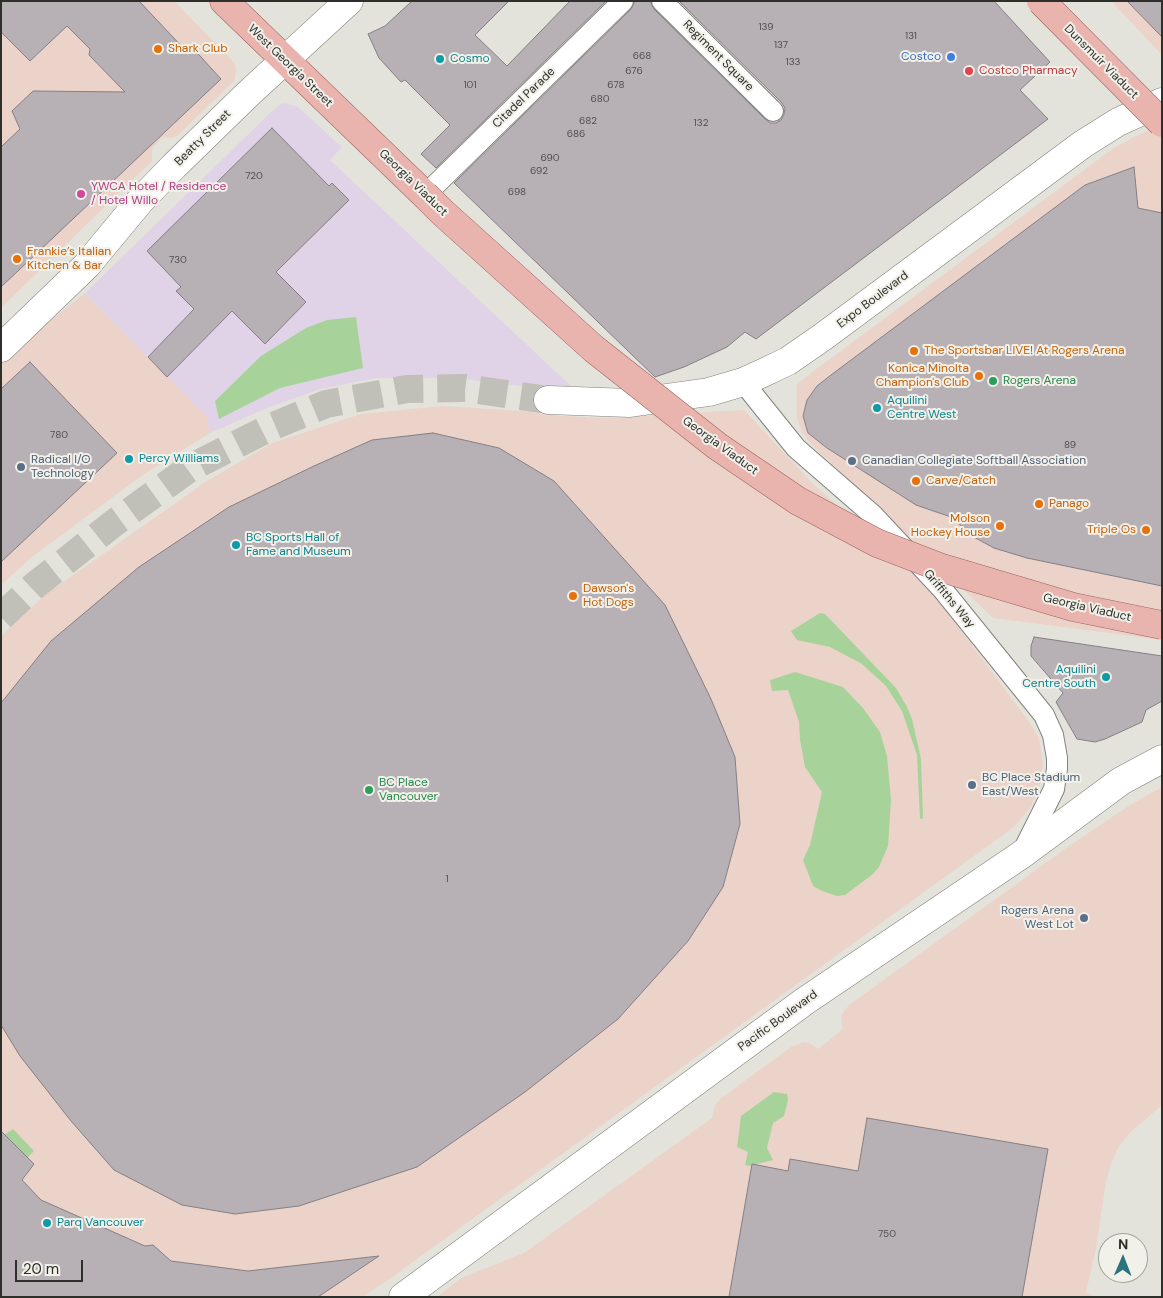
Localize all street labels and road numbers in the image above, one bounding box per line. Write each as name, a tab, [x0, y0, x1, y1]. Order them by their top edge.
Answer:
street label: Regiment Square	[680, 18, 756, 94]
street label: West Georgia Street	[245, 22, 335, 110]
street label: Dunsmuir Viaduct	[1061, 22, 1141, 102]
street label: Citadel Parade	[490, 65, 558, 131]
street label: Beatty Street	[172, 107, 234, 169]
street label: Georgia Viaduct	[376, 147, 450, 219]
street label: Expo Boulevard	[835, 269, 911, 331]
street label: Georgia Viaduct	[679, 414, 761, 478]
street label: Griffiths Way	[920, 567, 978, 631]
street label: Georgia Viaduct	[1042, 591, 1132, 625]
street label: Pacific Boulevard	[736, 987, 820, 1055]

